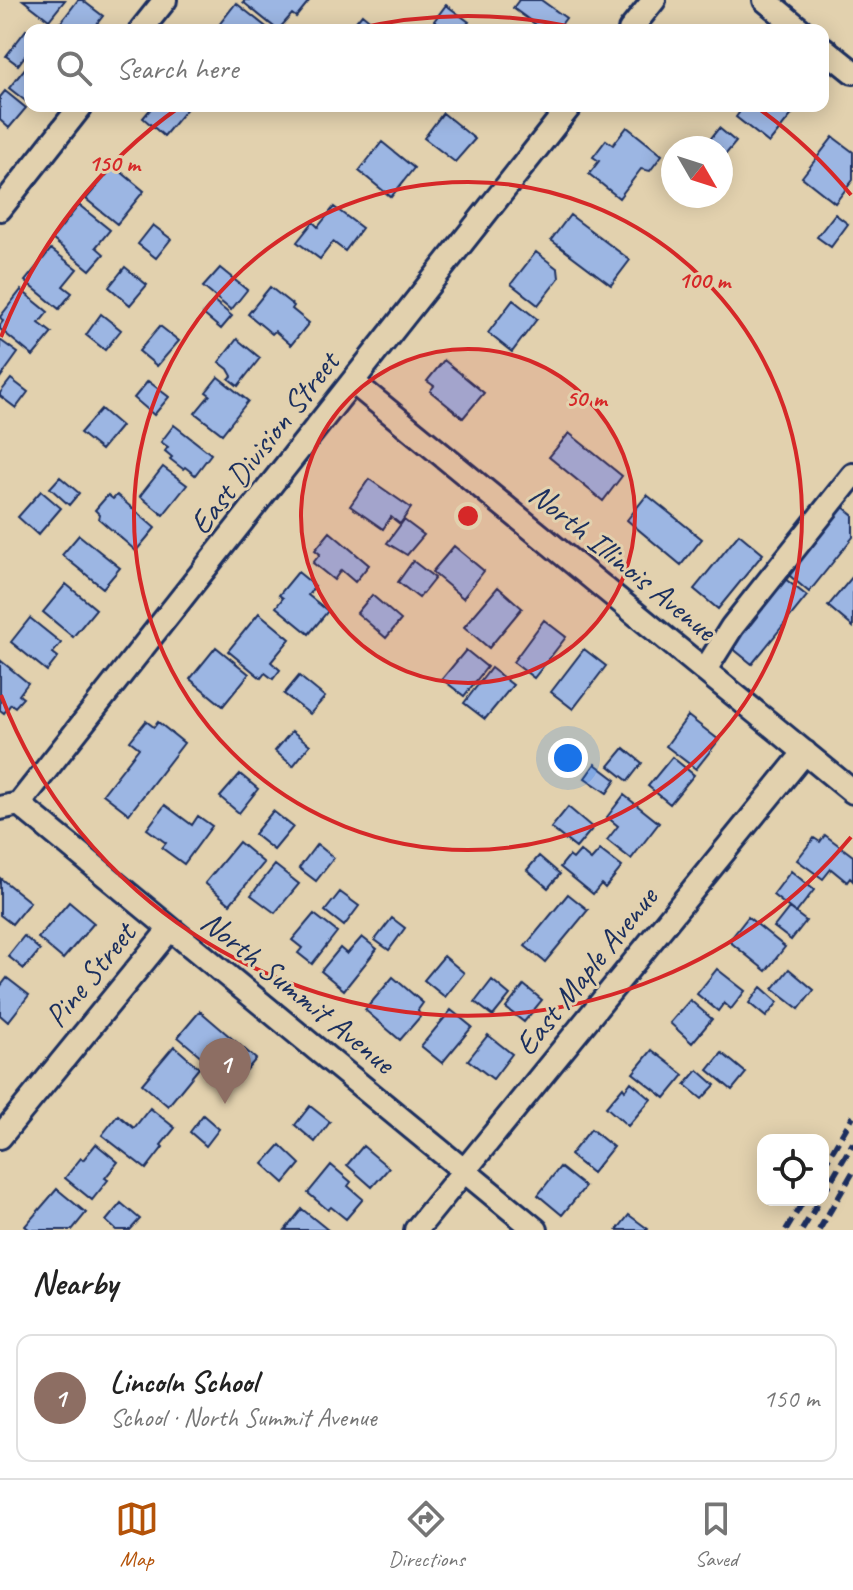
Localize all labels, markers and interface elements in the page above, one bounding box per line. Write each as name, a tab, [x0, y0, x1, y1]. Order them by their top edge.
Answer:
search box	[24, 24, 829, 112]
icon: search	[52, 46, 96, 90]
text: Search here	[116, 49, 238, 87]
north arrow	[661, 136, 733, 208]
text: 150 m	[88, 148, 142, 178]
text: 100 m	[678, 265, 732, 295]
street label: East Division Street	[180, 341, 350, 543]
text: 50 m	[566, 383, 609, 413]
street label: North Illinois Avenue	[521, 474, 727, 652]
centre of rings	[454, 502, 482, 530]
your location	[548, 738, 588, 778]
street label: East Maple Avenue	[505, 876, 668, 1064]
street label: North Summit Avenue	[193, 901, 405, 1084]
street label: Pine Street	[35, 912, 147, 1036]
pin: 1	[199, 1038, 251, 1104]
map controls	[757, 1134, 829, 1206]
button: locate	[757, 1134, 829, 1206]
text: Nearby	[32, 1261, 118, 1304]
text: Lincoln School	[110, 1363, 257, 1401]
text: 1	[54, 1382, 66, 1415]
text: 150 m	[763, 1382, 819, 1415]
text: School · North Summit Avenue	[110, 1401, 376, 1434]
tab: Map	[115, 1497, 159, 1573]
tab: Directions	[388, 1497, 465, 1573]
tab: Saved	[694, 1497, 738, 1573]

